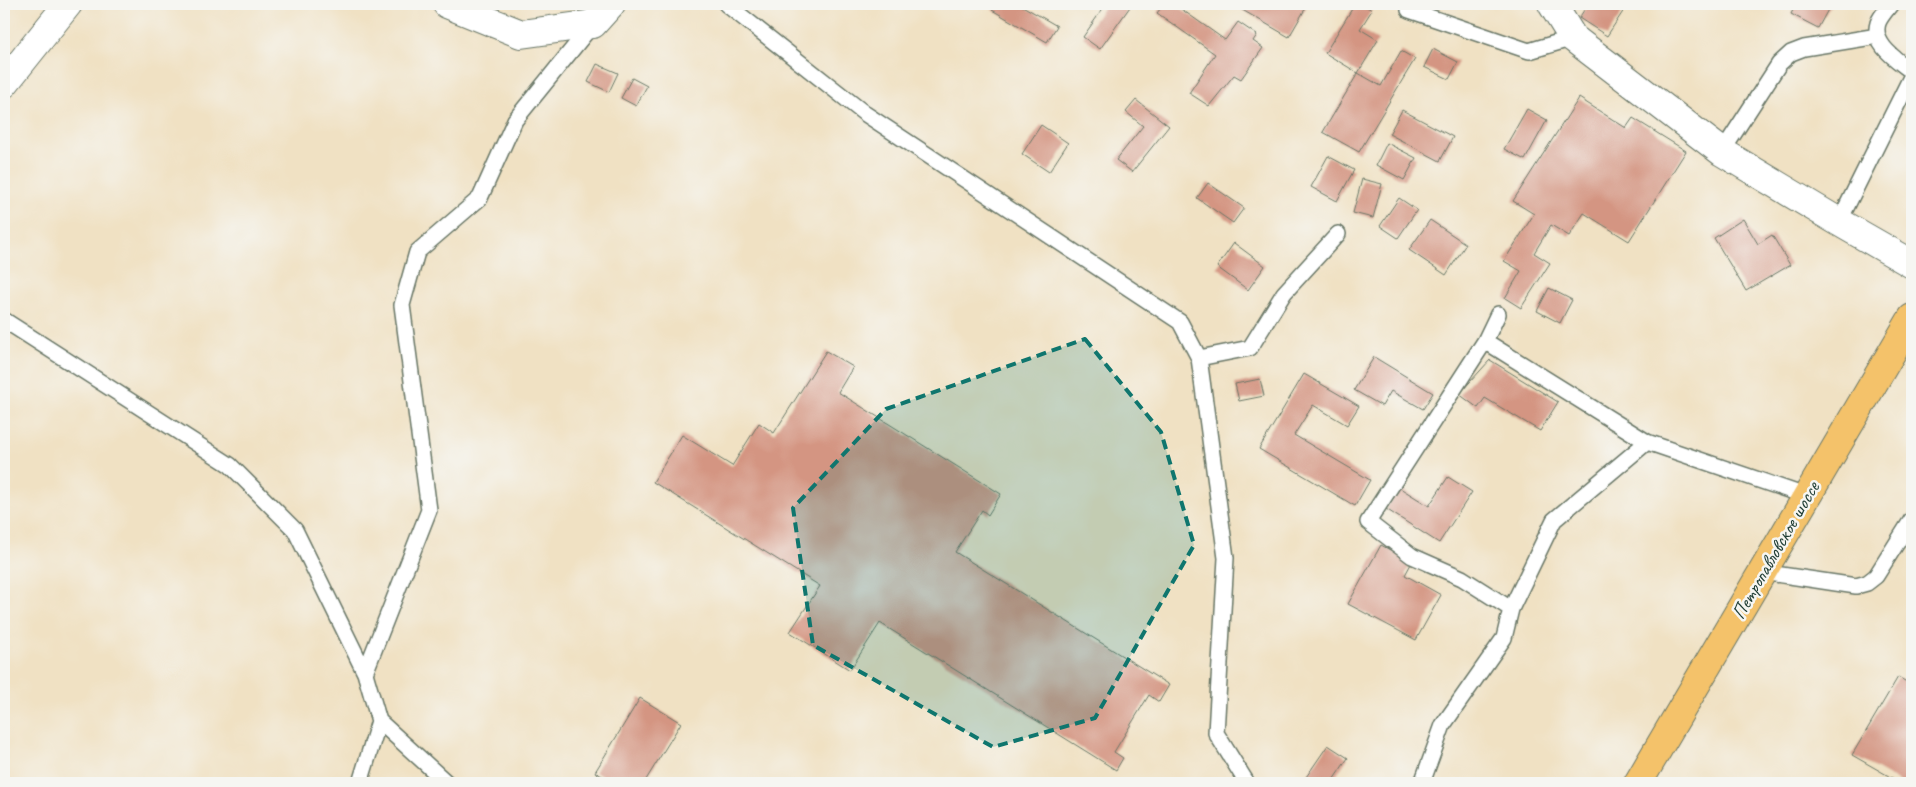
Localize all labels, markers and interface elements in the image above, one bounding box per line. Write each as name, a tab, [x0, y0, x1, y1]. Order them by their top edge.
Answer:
street label: Петропавловское шоссе	[1726, 476, 1826, 624]

